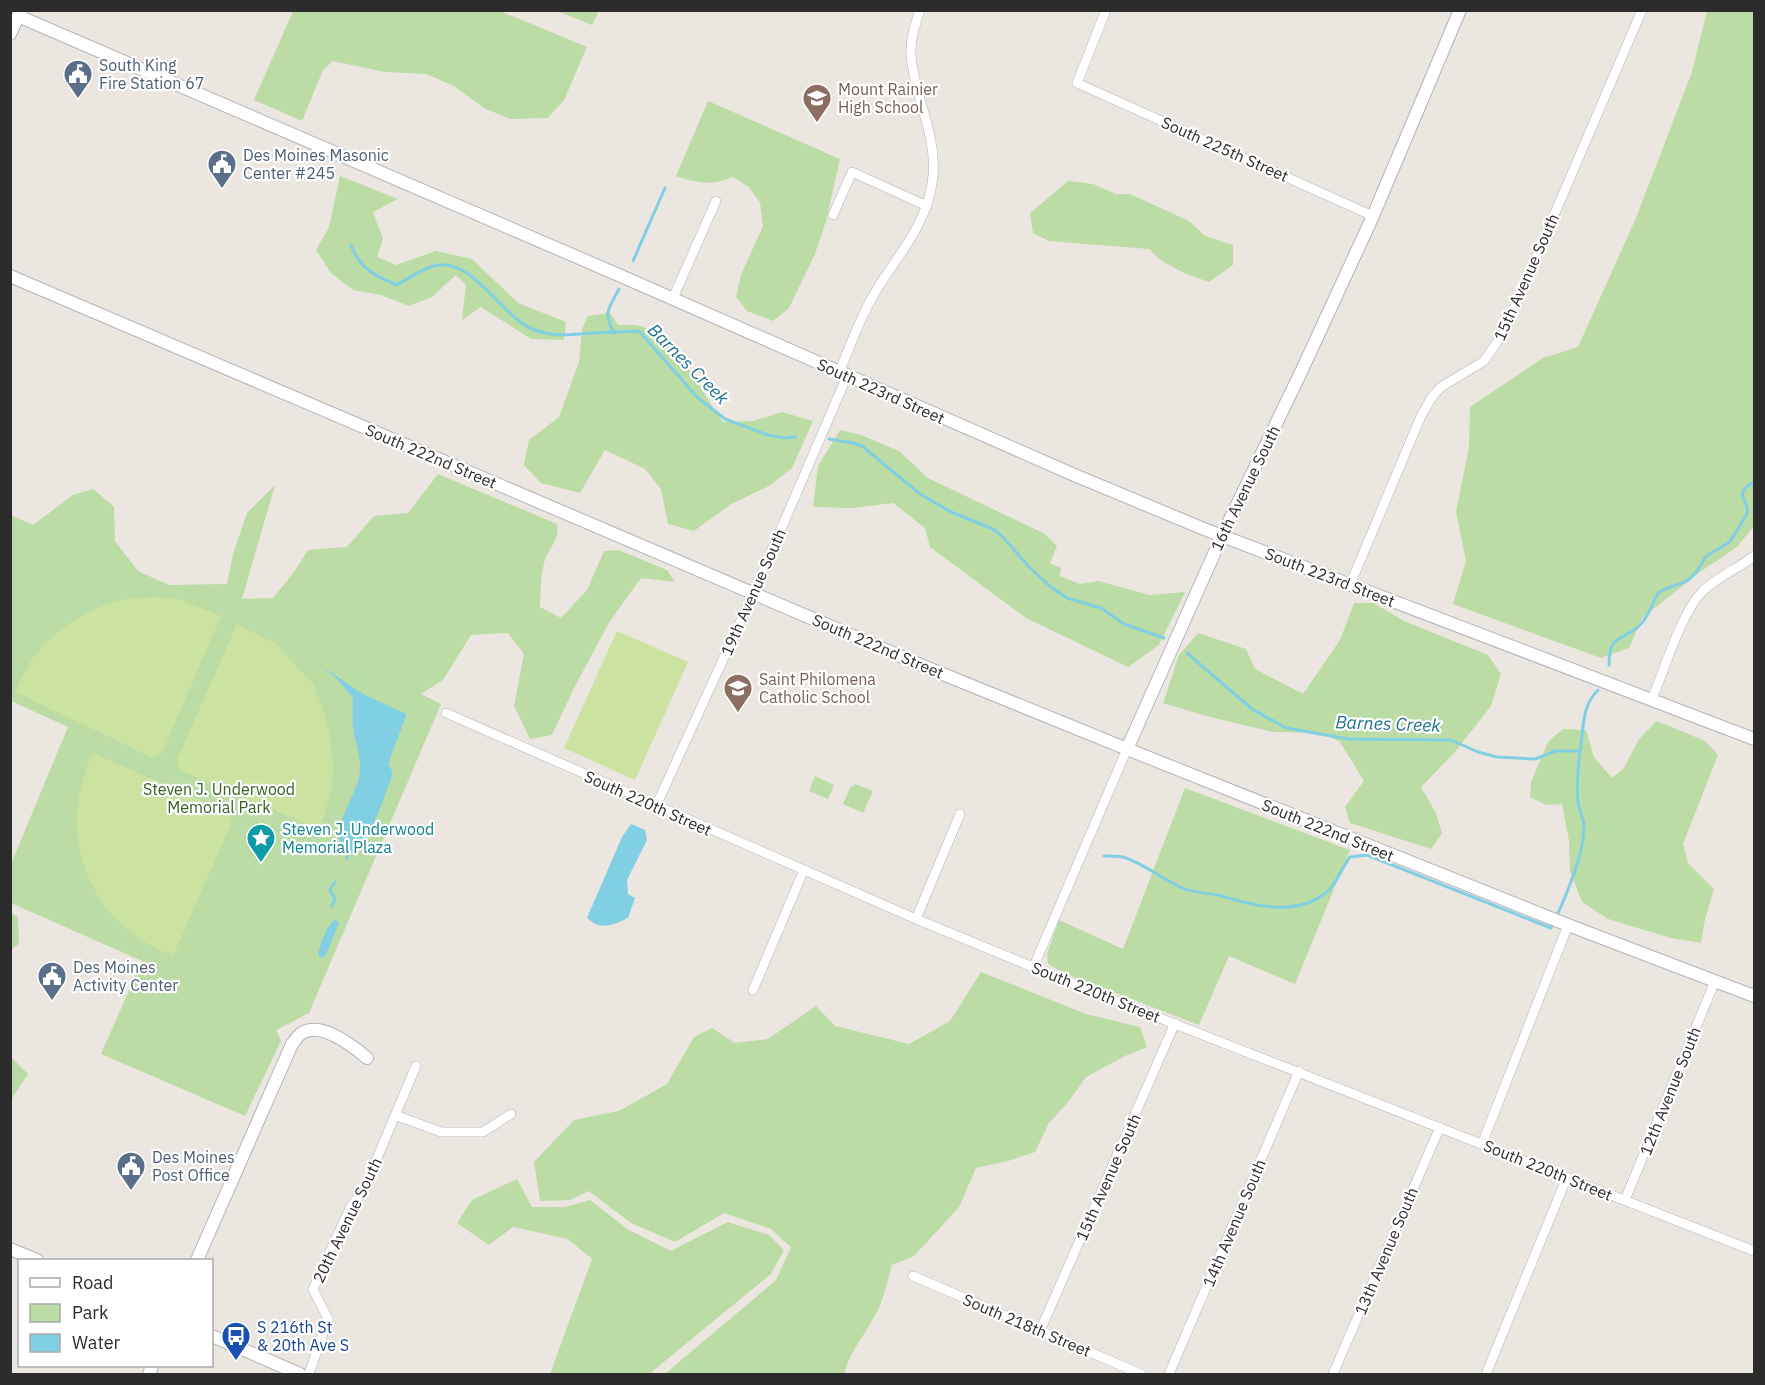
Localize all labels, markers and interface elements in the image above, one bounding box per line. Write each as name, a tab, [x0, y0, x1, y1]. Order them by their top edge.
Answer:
place label: South King Fire Station 67	[99, 55, 204, 93]
public building icon: South King Fire Station 67	[62, 58, 94, 100]
place label: Mount Rainier High School	[838, 79, 938, 117]
school or university icon: Mount Rainier High School	[801, 82, 833, 124]
street label: South 225th Street	[1158, 112, 1292, 186]
place label: Des Moines Masonic Center #245	[243, 145, 389, 183]
public building icon: Des Moines Masonic Center #245	[206, 148, 238, 190]
street label: 15th Avenue South	[1489, 210, 1563, 344]
water label: Barnes Creek	[643, 318, 734, 409]
street label: South 223rd Street	[814, 354, 948, 428]
street label: South 222nd Street	[362, 419, 500, 493]
street label: 16th Avenue South	[1206, 422, 1284, 554]
street label: 19th Avenue South	[716, 525, 790, 659]
street label: South 223rd Street	[1262, 543, 1398, 611]
street label: South 222nd Street	[809, 609, 947, 683]
place label: Saint Philomena Catholic School	[759, 669, 876, 707]
school or university icon: Saint Philomena Catholic School	[722, 672, 754, 714]
water label: Barnes Creek	[1335, 710, 1442, 737]
street label: South 220th Street	[581, 766, 715, 840]
park label: Steven J. Underwood Memorial Park	[143, 779, 295, 817]
street label: South 222nd Street	[1259, 794, 1397, 866]
place label: Steven J. Underwood Memorial Plaza	[282, 819, 434, 857]
place icon: Steven J. Underwood Memorial Plaza	[245, 822, 277, 864]
place label: Des Moines Activity Center	[73, 957, 178, 995]
street label: South 220th Street	[1029, 957, 1163, 1027]
public building icon: Des Moines Activity Center	[36, 960, 68, 1002]
street label: 12th Avenue South	[1635, 1024, 1705, 1158]
street label: 15th Avenue South	[1071, 1110, 1145, 1244]
street label: South 220th Street	[1481, 1135, 1615, 1205]
place label: Des Moines Post Office	[152, 1147, 235, 1185]
public building icon: Des Moines Post Office	[115, 1150, 147, 1192]
street label: 20th Avenue South	[308, 1154, 386, 1286]
street label: 14th Avenue South	[1198, 1156, 1270, 1290]
street label: 13th Avenue South	[1350, 1184, 1422, 1318]
legend	[18, 1259, 213, 1367]
text: Road	[72, 1271, 113, 1294]
street label: South 218th Street	[960, 1289, 1094, 1361]
text: Park	[72, 1301, 109, 1324]
place label: S 216th St & 20th Ave S	[257, 1317, 349, 1355]
bus stop icon: S 216th St & 20th Ave S	[220, 1320, 252, 1362]
text: Water	[72, 1331, 121, 1354]

